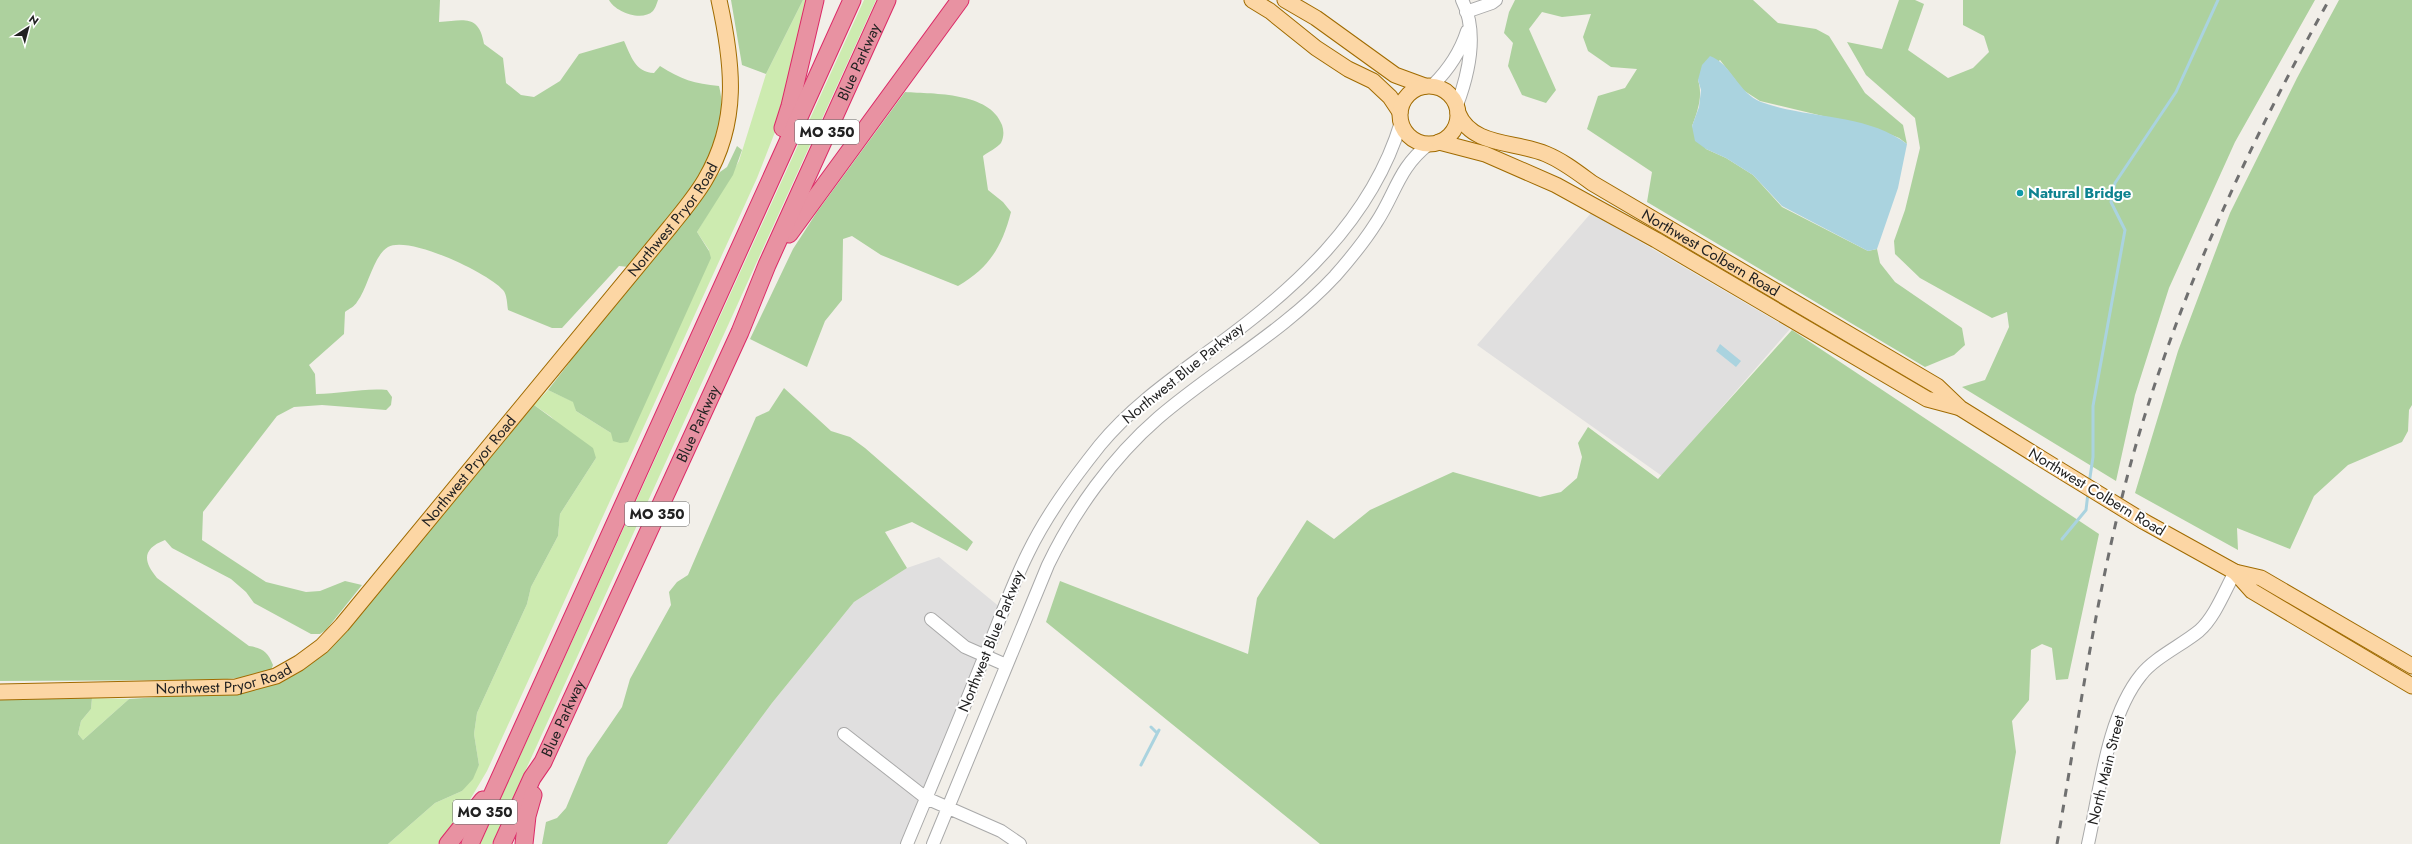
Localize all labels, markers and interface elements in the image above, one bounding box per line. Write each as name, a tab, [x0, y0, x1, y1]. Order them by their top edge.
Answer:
north arrow	[8, 8, 48, 48]
text: N	[26, 11, 42, 29]
street label: Blue Parkway	[832, 19, 886, 104]
road number: MO 350	[795, 120, 859, 144]
street label: Northwest Pryor Road	[622, 159, 723, 281]
place label: Natural Bridge	[2028, 182, 2132, 204]
marker: Natural Bridge	[2015, 188, 2025, 198]
street label: Northwest Colbern Road	[1638, 204, 1784, 302]
street label: Northwest Blue Parkway	[1117, 317, 1249, 429]
street label: Blue Parkway	[671, 381, 725, 466]
street label: Northwest Pryor Road	[416, 411, 521, 532]
street label: Northwest Colbern Road	[2024, 442, 2170, 542]
road number: MO 350	[625, 502, 689, 526]
street label: Northwest Blue Parkway	[953, 567, 1030, 715]
street label: Northwest Pryor Road	[155, 658, 296, 700]
street label: Blue Parkway	[536, 676, 590, 761]
street label: North Main Street	[2082, 712, 2130, 827]
road number: MO 350	[453, 800, 517, 824]

